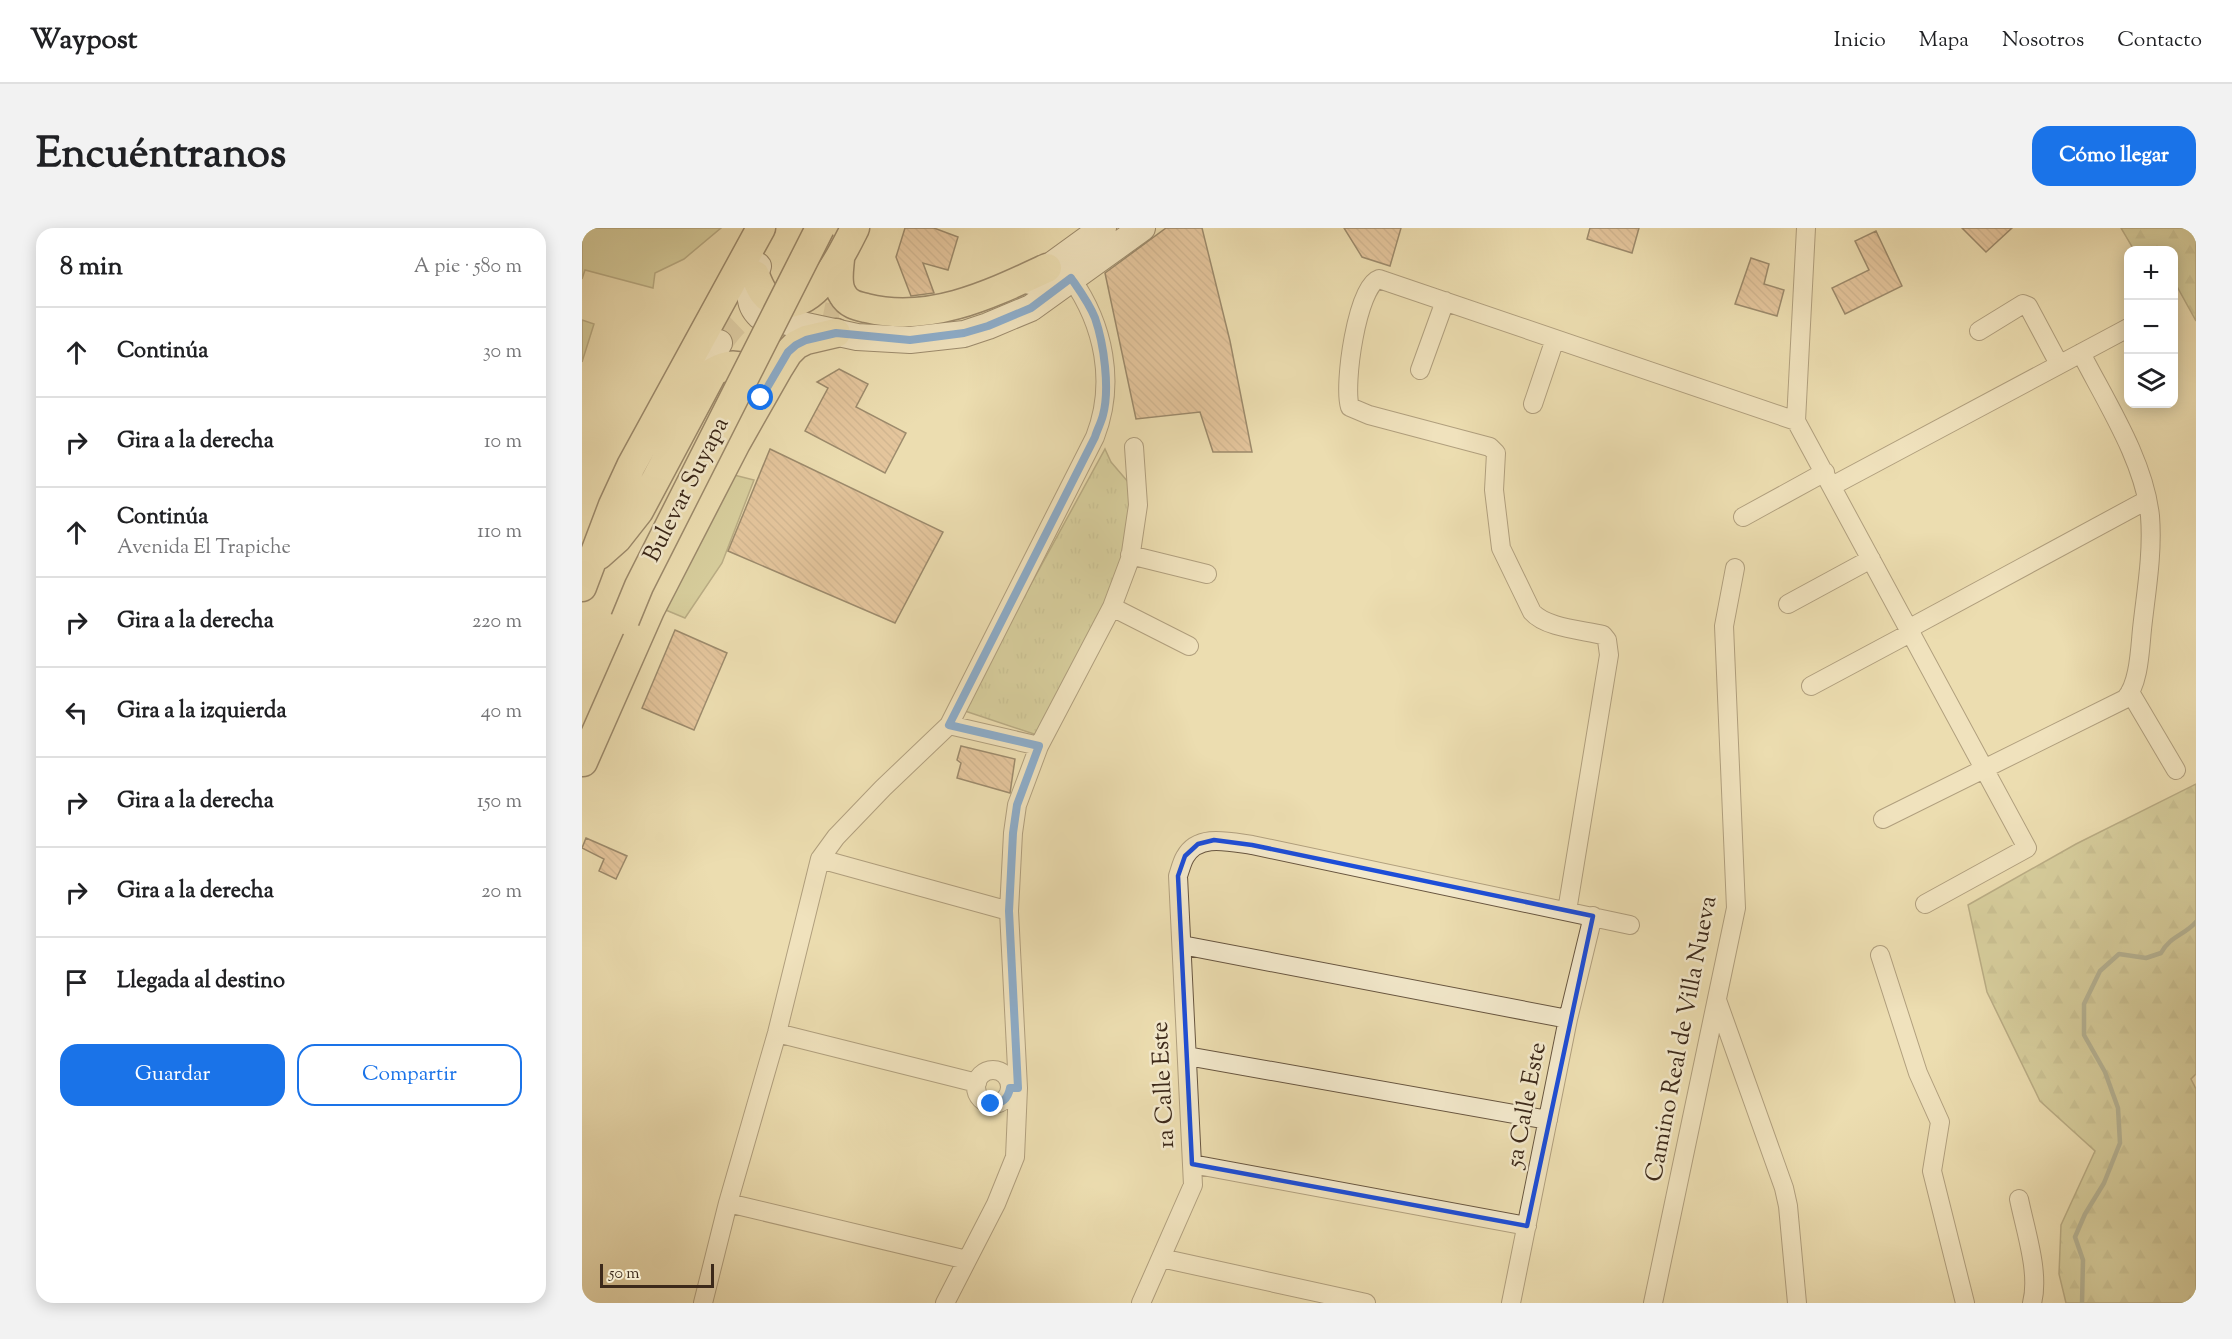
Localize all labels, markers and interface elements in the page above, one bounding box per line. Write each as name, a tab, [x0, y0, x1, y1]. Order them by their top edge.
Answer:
text: Waypost	[30, 21, 137, 61]
text: Inicio	[1834, 26, 1886, 56]
text: Mapa	[1919, 26, 1969, 56]
text: Nosotros	[2002, 26, 2084, 56]
text: Contacto	[2117, 26, 2202, 56]
text: Encuéntranos	[36, 126, 286, 186]
button: Cómo llegar	[2032, 126, 2196, 186]
map controls	[2124, 246, 2178, 408]
button: +	[2124, 246, 2178, 300]
text: 8 min	[60, 249, 123, 286]
text: A pie · 580 m	[414, 253, 522, 282]
button: −	[2124, 300, 2178, 354]
icon: ahead	[60, 336, 93, 369]
text: Continúa	[117, 336, 208, 368]
text: 30 m	[483, 338, 522, 367]
button: layers	[2124, 354, 2178, 408]
route start	[747, 384, 773, 410]
street label: Bulevar Suyapa	[636, 411, 738, 569]
icon: right	[60, 426, 93, 459]
text: Gira a la derecha	[117, 426, 274, 458]
text: 10 m	[484, 428, 522, 457]
text: Continúa	[117, 502, 208, 534]
icon: ahead	[60, 516, 93, 549]
text: 110 m	[477, 518, 522, 547]
text: Avenida El Trapiche	[117, 534, 291, 563]
icon: right	[60, 606, 93, 639]
text: Gira a la derecha	[117, 606, 274, 638]
text: 220 m	[472, 608, 522, 637]
icon: left	[60, 696, 93, 729]
text: Gira a la izquierda	[117, 696, 287, 728]
text: 40 m	[481, 698, 522, 727]
icon: right	[60, 786, 93, 819]
text: Gira a la derecha	[117, 786, 274, 818]
text: 150 m	[477, 788, 522, 817]
icon: right	[60, 876, 93, 909]
text: Gira a la derecha	[117, 876, 274, 908]
text: 20 m	[481, 878, 522, 907]
street label: Camino Real de Villa Nueva	[1638, 893, 1726, 1185]
icon: arrive	[60, 966, 93, 999]
text: Llegada al destino	[117, 966, 285, 998]
street label: 1a Calle Este	[1144, 1021, 1184, 1149]
street label: 5a Calle Este	[1498, 1039, 1556, 1173]
button: Guardar	[60, 1044, 285, 1106]
button: Compartir	[297, 1044, 522, 1106]
route end	[977, 1090, 1003, 1116]
scale bar	[600, 1261, 714, 1288]
text: 50 m	[609, 1263, 640, 1286]

